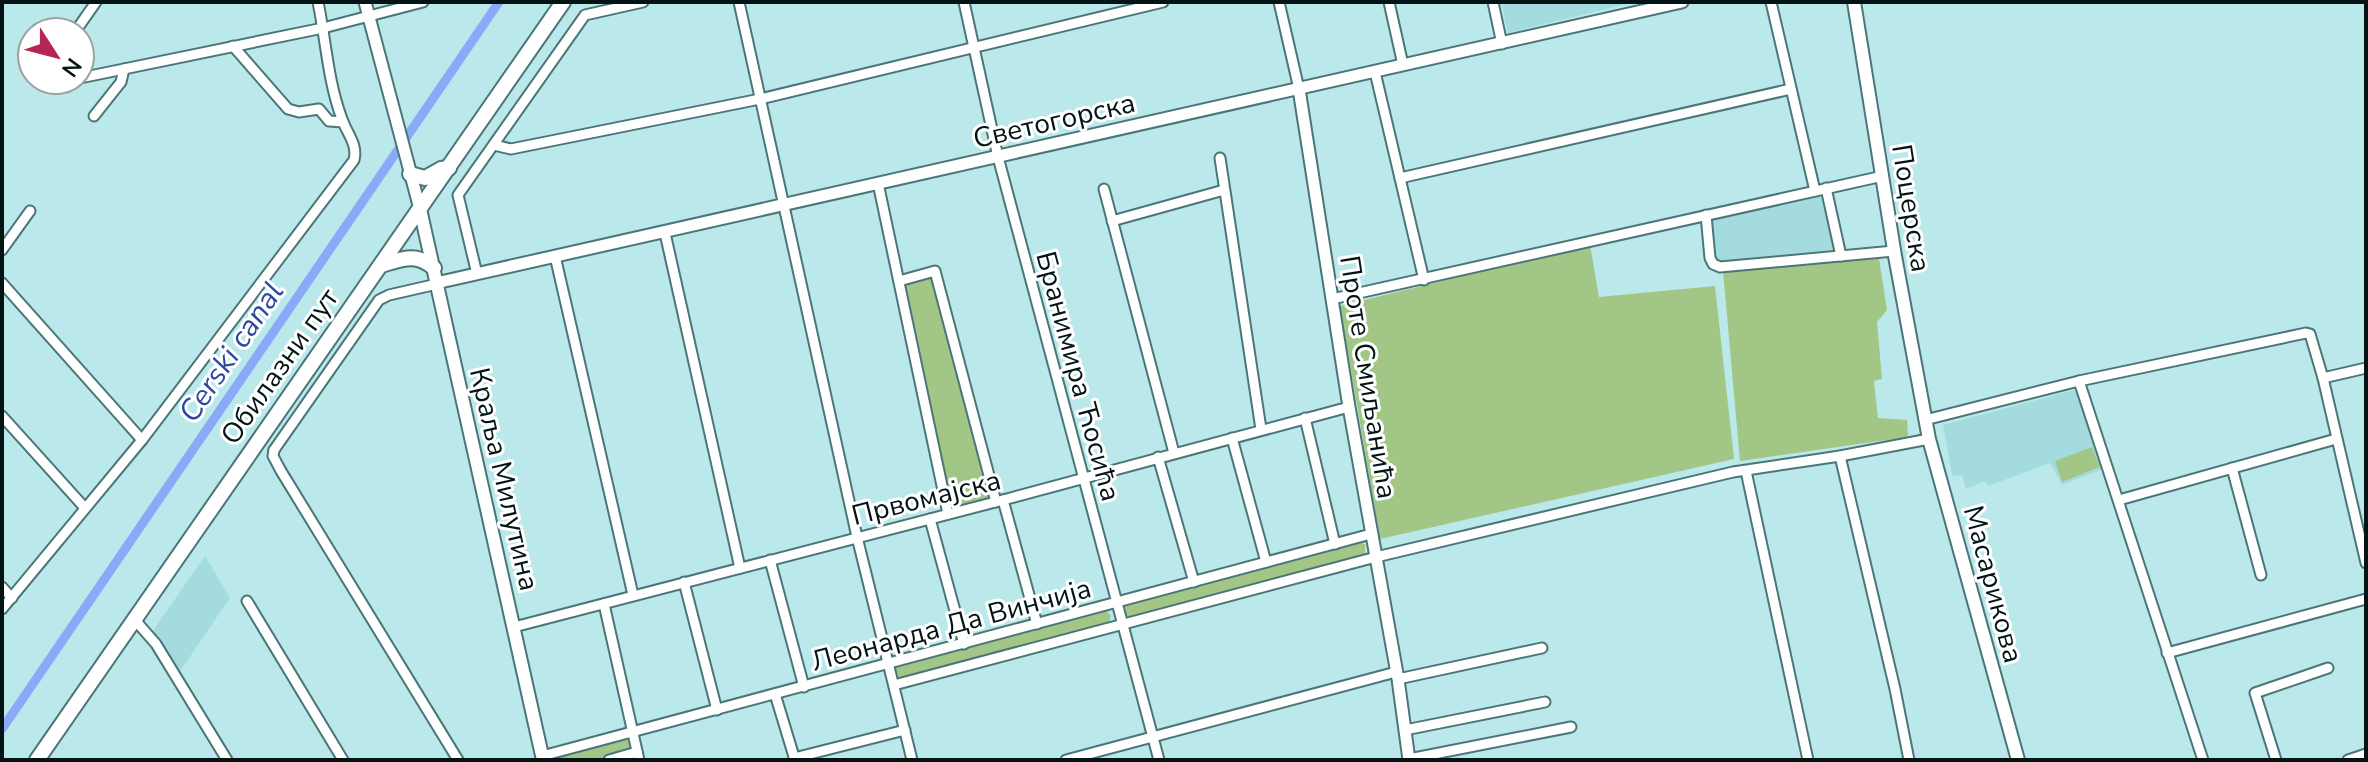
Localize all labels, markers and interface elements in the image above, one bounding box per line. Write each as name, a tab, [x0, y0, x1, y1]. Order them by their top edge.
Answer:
north arrow	[16, 16, 96, 96]
text: N	[54, 52, 88, 83]
street label: Светогорска	[969, 84, 1139, 158]
street label: Поцерска	[1882, 142, 1940, 275]
street label: Бранимира Ћосића	[1026, 247, 1130, 505]
street label: Проте Смиљанића	[1330, 253, 1406, 501]
water label: Cerski canal	[169, 274, 294, 431]
street label: Обилазни пут	[212, 281, 348, 452]
street label: Краља Милутина	[460, 364, 548, 594]
street label: Првомајска	[848, 461, 1005, 535]
street label: Масарикова	[1954, 501, 2032, 667]
street label: Леонарда Да Винчија	[807, 569, 1095, 681]

